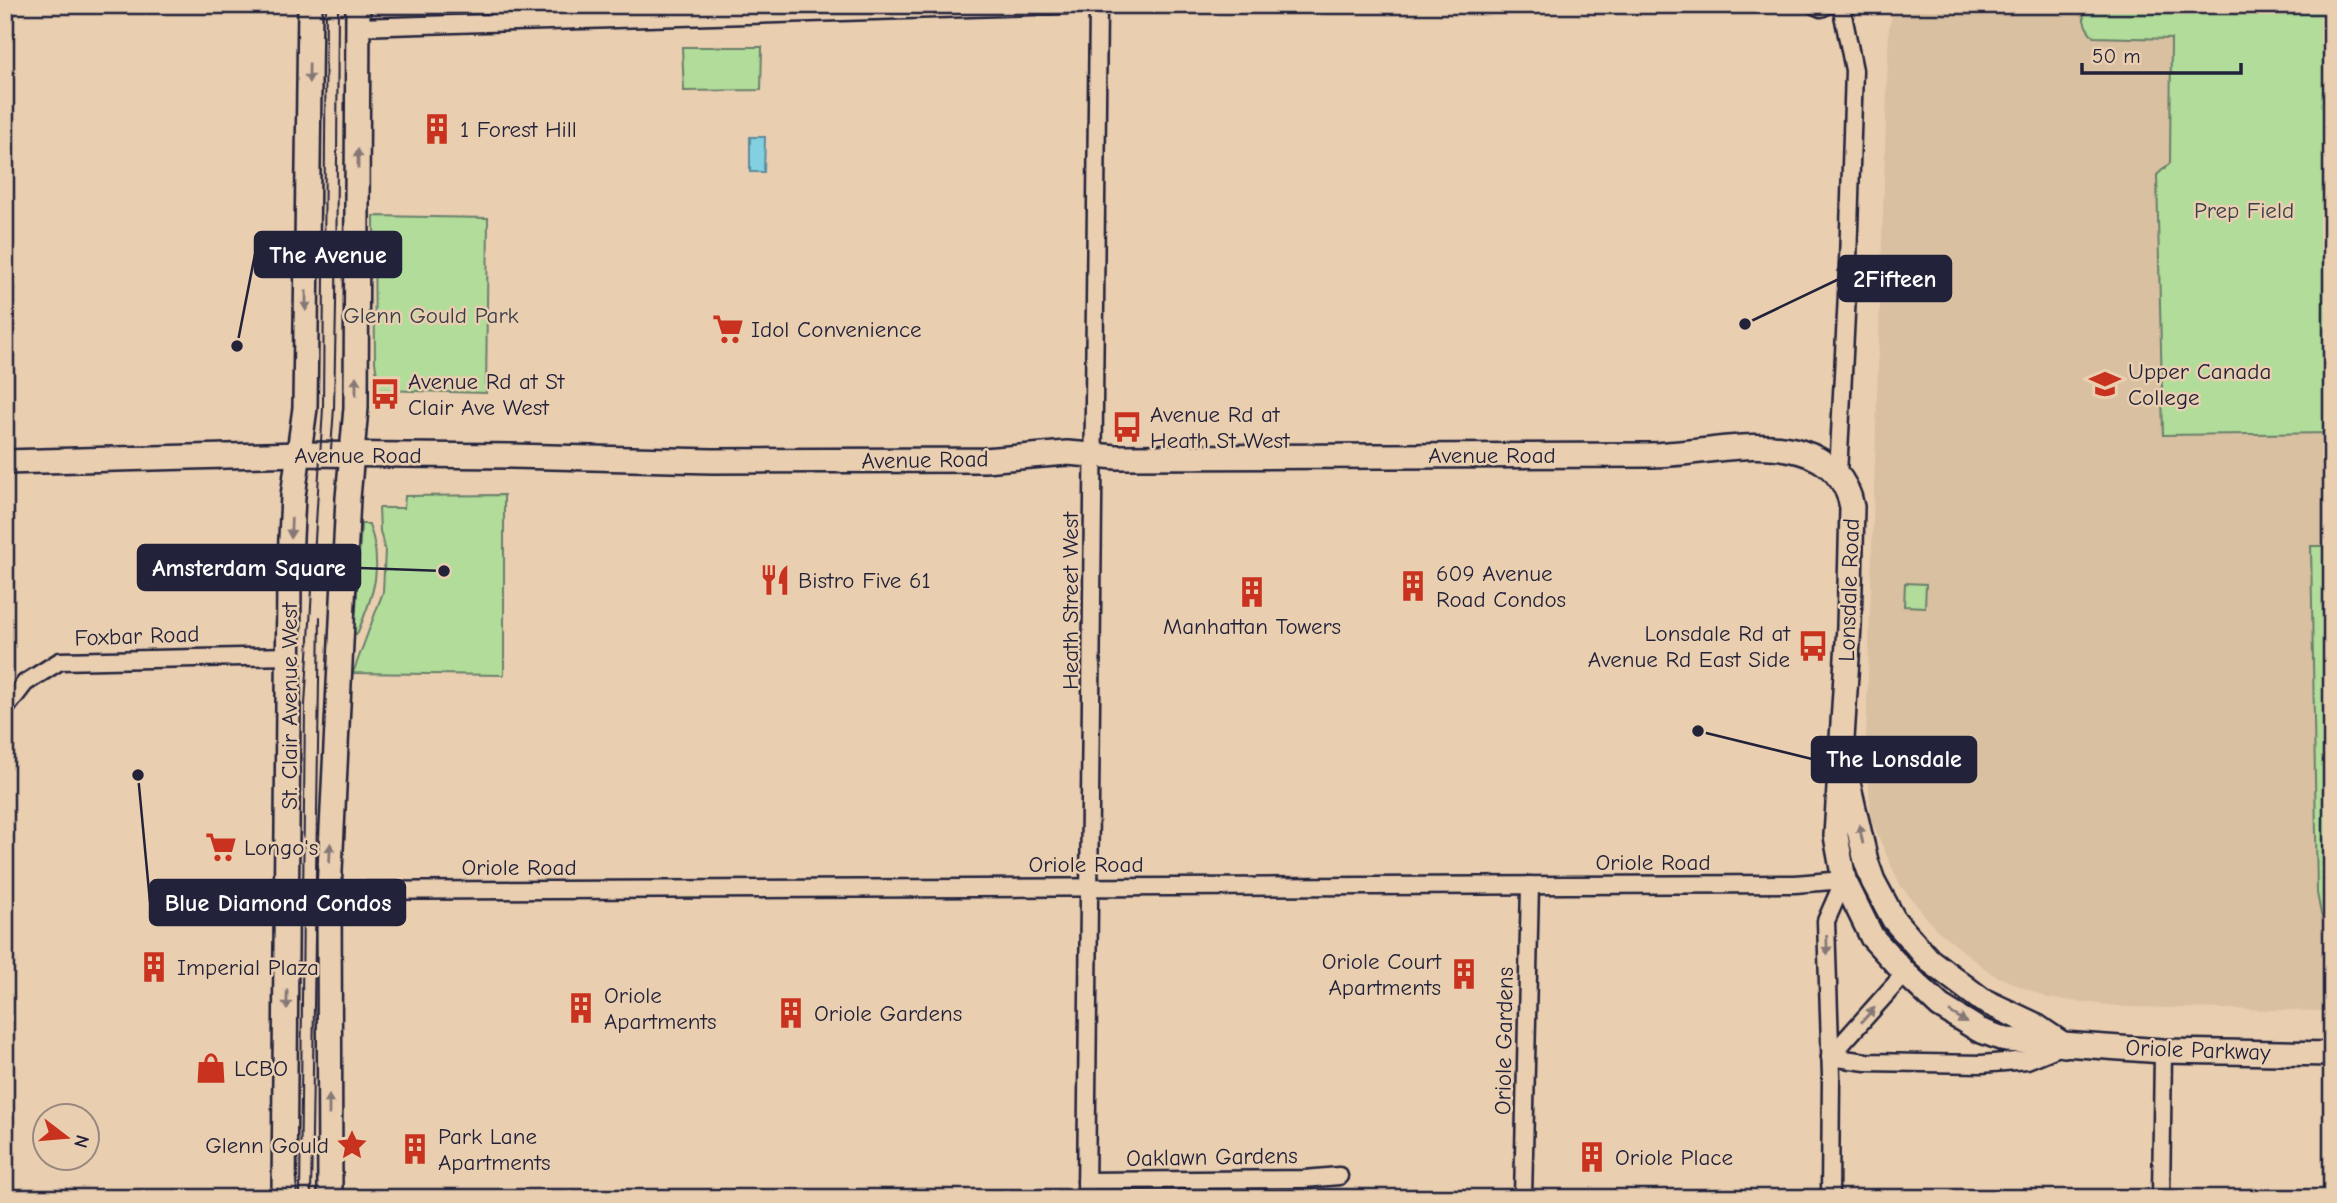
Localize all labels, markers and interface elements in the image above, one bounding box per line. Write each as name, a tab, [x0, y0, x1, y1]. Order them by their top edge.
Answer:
scale bar	[2082, 32, 2241, 76]
text: 50 m	[2092, 44, 2141, 68]
one-way arrow	[303, 63, 315, 85]
building icon: 1 Forest Hill	[420, 112, 454, 146]
place label: 1 Forest Hill	[460, 116, 577, 143]
one-way arrow	[352, 147, 363, 169]
park label: Prep Field	[2194, 197, 2294, 224]
callout: The Avenue	[255, 232, 401, 277]
text: The Avenue	[269, 241, 387, 269]
callout: 2Fifteen	[1839, 256, 1951, 301]
text: 2Fifteen	[1853, 265, 1937, 293]
one-way arrow	[300, 290, 312, 312]
park label: Glenn Gould Park	[343, 302, 519, 329]
supermarket icon: Idol Convenience	[711, 312, 745, 346]
place label: Idol Convenience	[751, 316, 922, 343]
place label: Upper Canada College	[2128, 358, 2271, 411]
school or university icon: Upper Canada College	[2088, 367, 2122, 401]
place label: Avenue Rd at St Clair Ave West	[408, 368, 566, 421]
one-way arrow	[350, 375, 362, 397]
bus stop icon: Avenue Rd at St Clair Ave West	[368, 377, 402, 411]
place label: Avenue Rd at Heath St West	[1150, 401, 1291, 454]
bus stop icon: Avenue Rd at Heath St West	[1110, 410, 1144, 444]
street label: Avenue Road	[294, 442, 422, 469]
street label: Avenue Road	[1428, 442, 1556, 469]
street label: Avenue Road	[861, 445, 989, 475]
street label: Heath Street West	[1057, 511, 1084, 690]
one-way arrow	[286, 517, 297, 539]
street label: Lonsdale Road	[1833, 518, 1865, 662]
callout: Amsterdam Square	[138, 545, 360, 590]
text: Amsterdam Square	[152, 554, 346, 582]
place label: 609 Avenue Road Condos	[1436, 560, 1566, 613]
restaurant icon: Bistro Five 61	[758, 563, 792, 597]
place label: Bistro Five 61	[798, 567, 931, 594]
building icon: 609 Avenue Road Condos	[1396, 569, 1430, 603]
building icon: Manhattan Towers	[1235, 575, 1269, 609]
street label: St. Clair Avenue West	[276, 601, 303, 810]
place label: Manhattan Towers	[1163, 613, 1341, 640]
street label: Foxbar Road	[74, 620, 200, 652]
place label: Lonsdale Rd at Avenue Rd East Side	[1588, 620, 1791, 673]
bus stop icon: Lonsdale Rd at Avenue Rd East Side	[1796, 629, 1830, 663]
callout: The Lonsdale	[1812, 737, 1976, 782]
text: The Lonsdale	[1826, 745, 1962, 773]
one-way arrow	[1855, 823, 1866, 845]
supermarket icon: Longo's	[204, 830, 238, 864]
place label: Longo's	[244, 834, 318, 861]
one-way arrow	[325, 842, 336, 864]
street label: Oriole Road	[1595, 849, 1711, 876]
street label: Oriole Road	[1028, 851, 1144, 878]
street label: Oriole Road	[461, 854, 577, 881]
callout: Blue Diamond Condos	[150, 880, 405, 925]
text: Blue Diamond Condos	[165, 889, 391, 917]
one-way arrow	[1821, 934, 1833, 956]
place label: Oriole Court Apartments	[1322, 948, 1442, 1001]
building icon: Imperial Plaza	[137, 950, 171, 984]
place label: Imperial Plaza	[177, 954, 319, 981]
building icon: Oriole Court Apartments	[1447, 957, 1481, 991]
street label: Oriole Gardens	[1489, 967, 1519, 1115]
place label: Oriole Apartments	[604, 982, 717, 1035]
one-way arrow	[281, 989, 292, 1011]
building icon: Oriole Apartments	[564, 991, 598, 1025]
building icon: Oriole Gardens	[774, 996, 808, 1030]
place label: Oriole Gardens	[814, 1000, 962, 1027]
one-way arrow	[1860, 1006, 1876, 1024]
one-way arrow	[1948, 1010, 1967, 1023]
street label: Oriole Parkway	[2125, 1034, 2272, 1066]
shop icon: LCBO	[194, 1051, 228, 1085]
place label: LCBO	[234, 1055, 288, 1082]
one-way arrow	[323, 1094, 335, 1116]
north arrow	[32, 1102, 102, 1172]
place label: Park Lane Apartments	[438, 1123, 551, 1176]
place icon: Glenn Gould	[335, 1128, 369, 1162]
text: N	[69, 1132, 94, 1150]
place label: Glenn Gould	[205, 1132, 329, 1159]
building icon: Park Lane Apartments	[398, 1132, 432, 1166]
building icon: Oriole Place	[1575, 1140, 1609, 1174]
street label: Oaklawn Gardens	[1126, 1142, 1298, 1172]
place label: Oriole Place	[1615, 1144, 1733, 1171]

